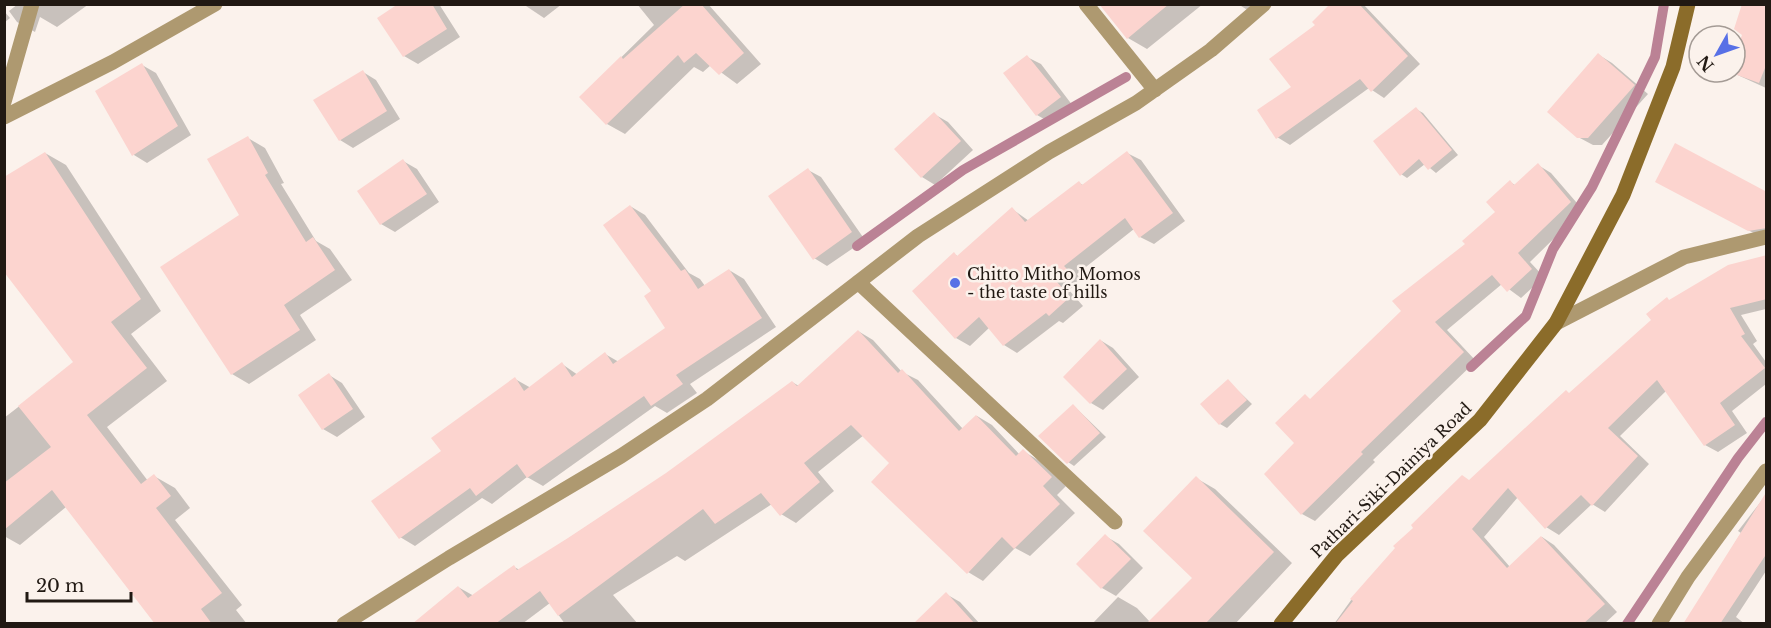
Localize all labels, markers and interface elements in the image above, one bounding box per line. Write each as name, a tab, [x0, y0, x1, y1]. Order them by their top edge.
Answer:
north arrow	[1687, 24, 1747, 84]
text: N	[1693, 51, 1718, 76]
place label: Chitto Mitho Momos - the taste of hills	[967, 264, 1141, 302]
marker: Chitto Mitho Momos - the taste of hills	[948, 276, 962, 290]
street label: Pathari-Siki-Dainiya Road	[1307, 398, 1475, 562]
scale bar	[27, 565, 130, 603]
text: 20 m	[36, 575, 84, 597]

